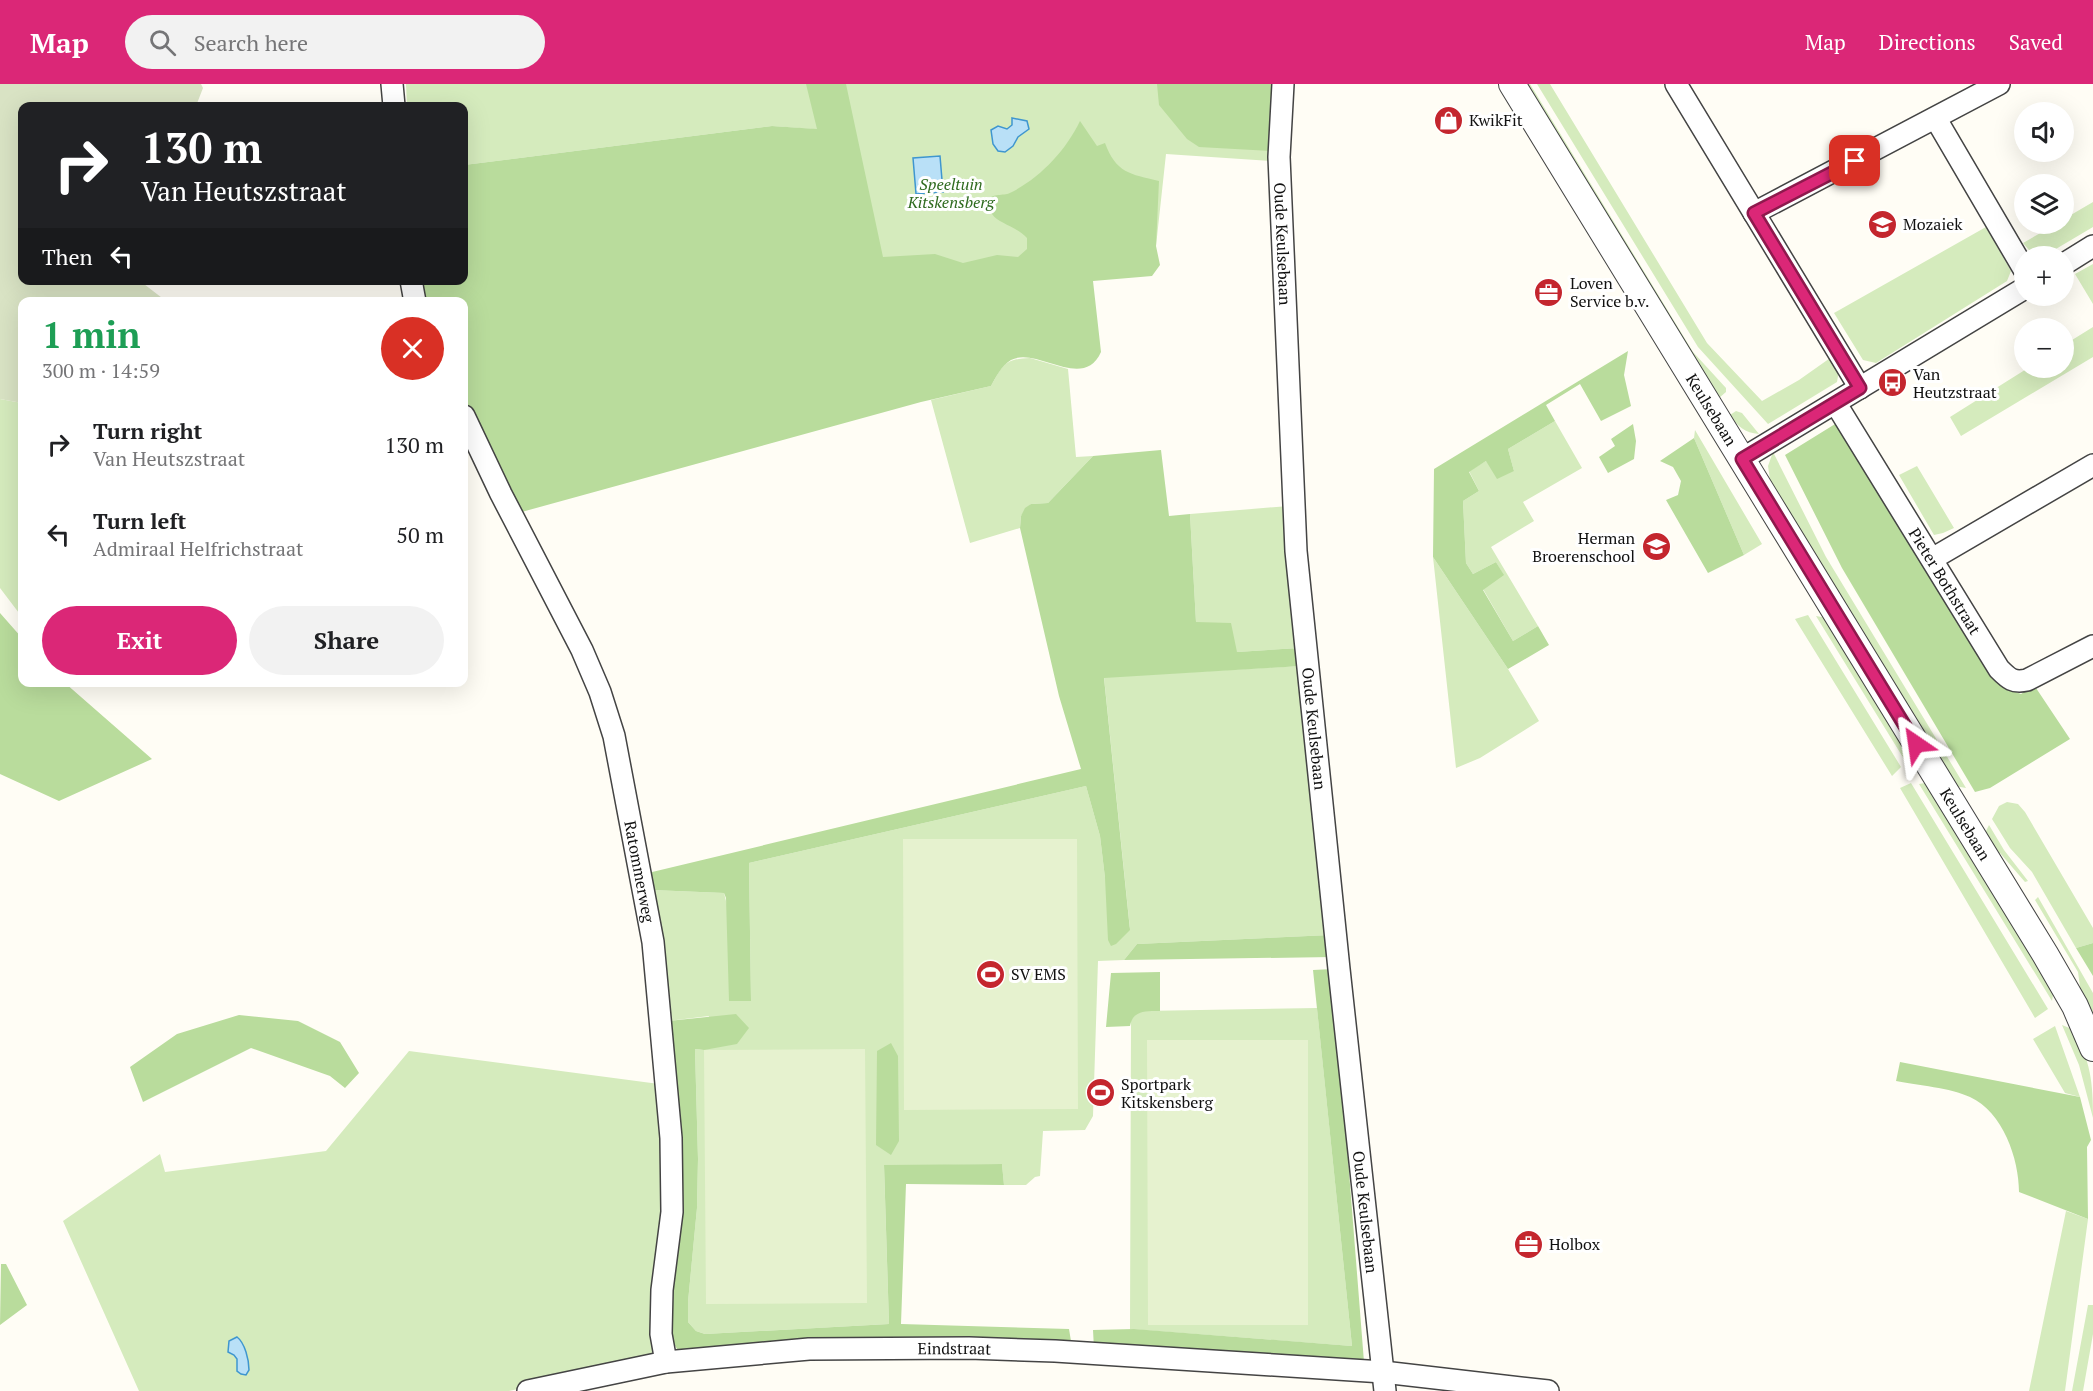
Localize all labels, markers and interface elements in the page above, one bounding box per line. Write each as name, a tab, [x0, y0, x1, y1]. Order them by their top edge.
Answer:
search box	[125, 15, 545, 69]
text: Map	[30, 24, 89, 61]
icon: search	[146, 26, 179, 59]
text: Search here	[194, 28, 308, 57]
text: Map	[1805, 28, 1846, 56]
text: Directions	[1879, 28, 1976, 56]
text: Saved	[2009, 28, 2063, 56]
map controls	[2014, 102, 2074, 378]
button: sound	[2014, 102, 2074, 162]
shop icon: KwikFit	[1432, 104, 1464, 136]
place label: KwikFit	[1469, 109, 1523, 131]
text: 130 m	[141, 119, 262, 175]
icon: right	[42, 126, 120, 204]
pin	[1829, 135, 1880, 186]
icon: arrive	[1838, 144, 1871, 177]
text: Van Heutszstraat	[141, 173, 347, 209]
park label: Speeltuin Kitskensberg	[907, 173, 995, 213]
button: layers	[2014, 174, 2074, 234]
street label: Oude Keulsebaan	[1269, 182, 1296, 306]
school or university icon: Mozaiek	[1866, 208, 1898, 240]
place label: Mozaiek	[1903, 213, 1963, 235]
icon: left	[105, 240, 138, 273]
text: Then	[42, 242, 93, 271]
button: +	[2014, 246, 2074, 306]
place label: Loven Service b.v.	[1570, 272, 1650, 312]
office icon: Loven Service b.v.	[1533, 276, 1565, 308]
text: 1 min	[42, 311, 140, 358]
button: close	[381, 317, 444, 380]
button: −	[2014, 318, 2074, 378]
text: 300 m · 14:59	[42, 357, 160, 384]
place label: Van Heutzstraat	[1913, 363, 1997, 403]
bus stop icon: Van Heutzstraat	[1876, 367, 1908, 399]
street label: Keulsebaan	[1681, 369, 1742, 450]
text: Turn right	[93, 416, 202, 445]
icon: right	[42, 428, 75, 461]
text: 130 m	[384, 430, 444, 459]
text: Van Heutszstraat	[93, 445, 245, 472]
text: Turn left	[93, 506, 186, 535]
icon: left	[42, 518, 75, 551]
text: 50 m	[396, 520, 444, 549]
street label: Pieter Bothstraat	[1904, 524, 1986, 639]
place label: Herman Broerenschool	[1532, 527, 1635, 567]
school or university icon: Herman Broerenschool	[1640, 531, 1672, 563]
text: Admiraal Helfrichstraat	[93, 535, 303, 562]
button: Exit	[42, 606, 237, 675]
button: Share	[249, 606, 444, 675]
street label: Oude Keulsebaan	[1297, 666, 1332, 791]
position arrow	[1884, 712, 1948, 776]
street label: Keulsebaan	[1935, 784, 1996, 865]
street label: Ratommerweg	[619, 819, 660, 925]
sports icon: SV EMS	[974, 958, 1006, 990]
place label: SV EMS	[1011, 963, 1066, 985]
place label: Sportpark Kitskensberg	[1121, 1073, 1213, 1113]
sports icon: Sportpark Kitskensberg	[1084, 1077, 1116, 1109]
street label: Oude Keulsebaan	[1348, 1150, 1383, 1275]
office icon: Holbox	[1512, 1228, 1544, 1260]
place label: Holbox	[1549, 1233, 1601, 1255]
street label: Eindstraat	[917, 1337, 992, 1360]

